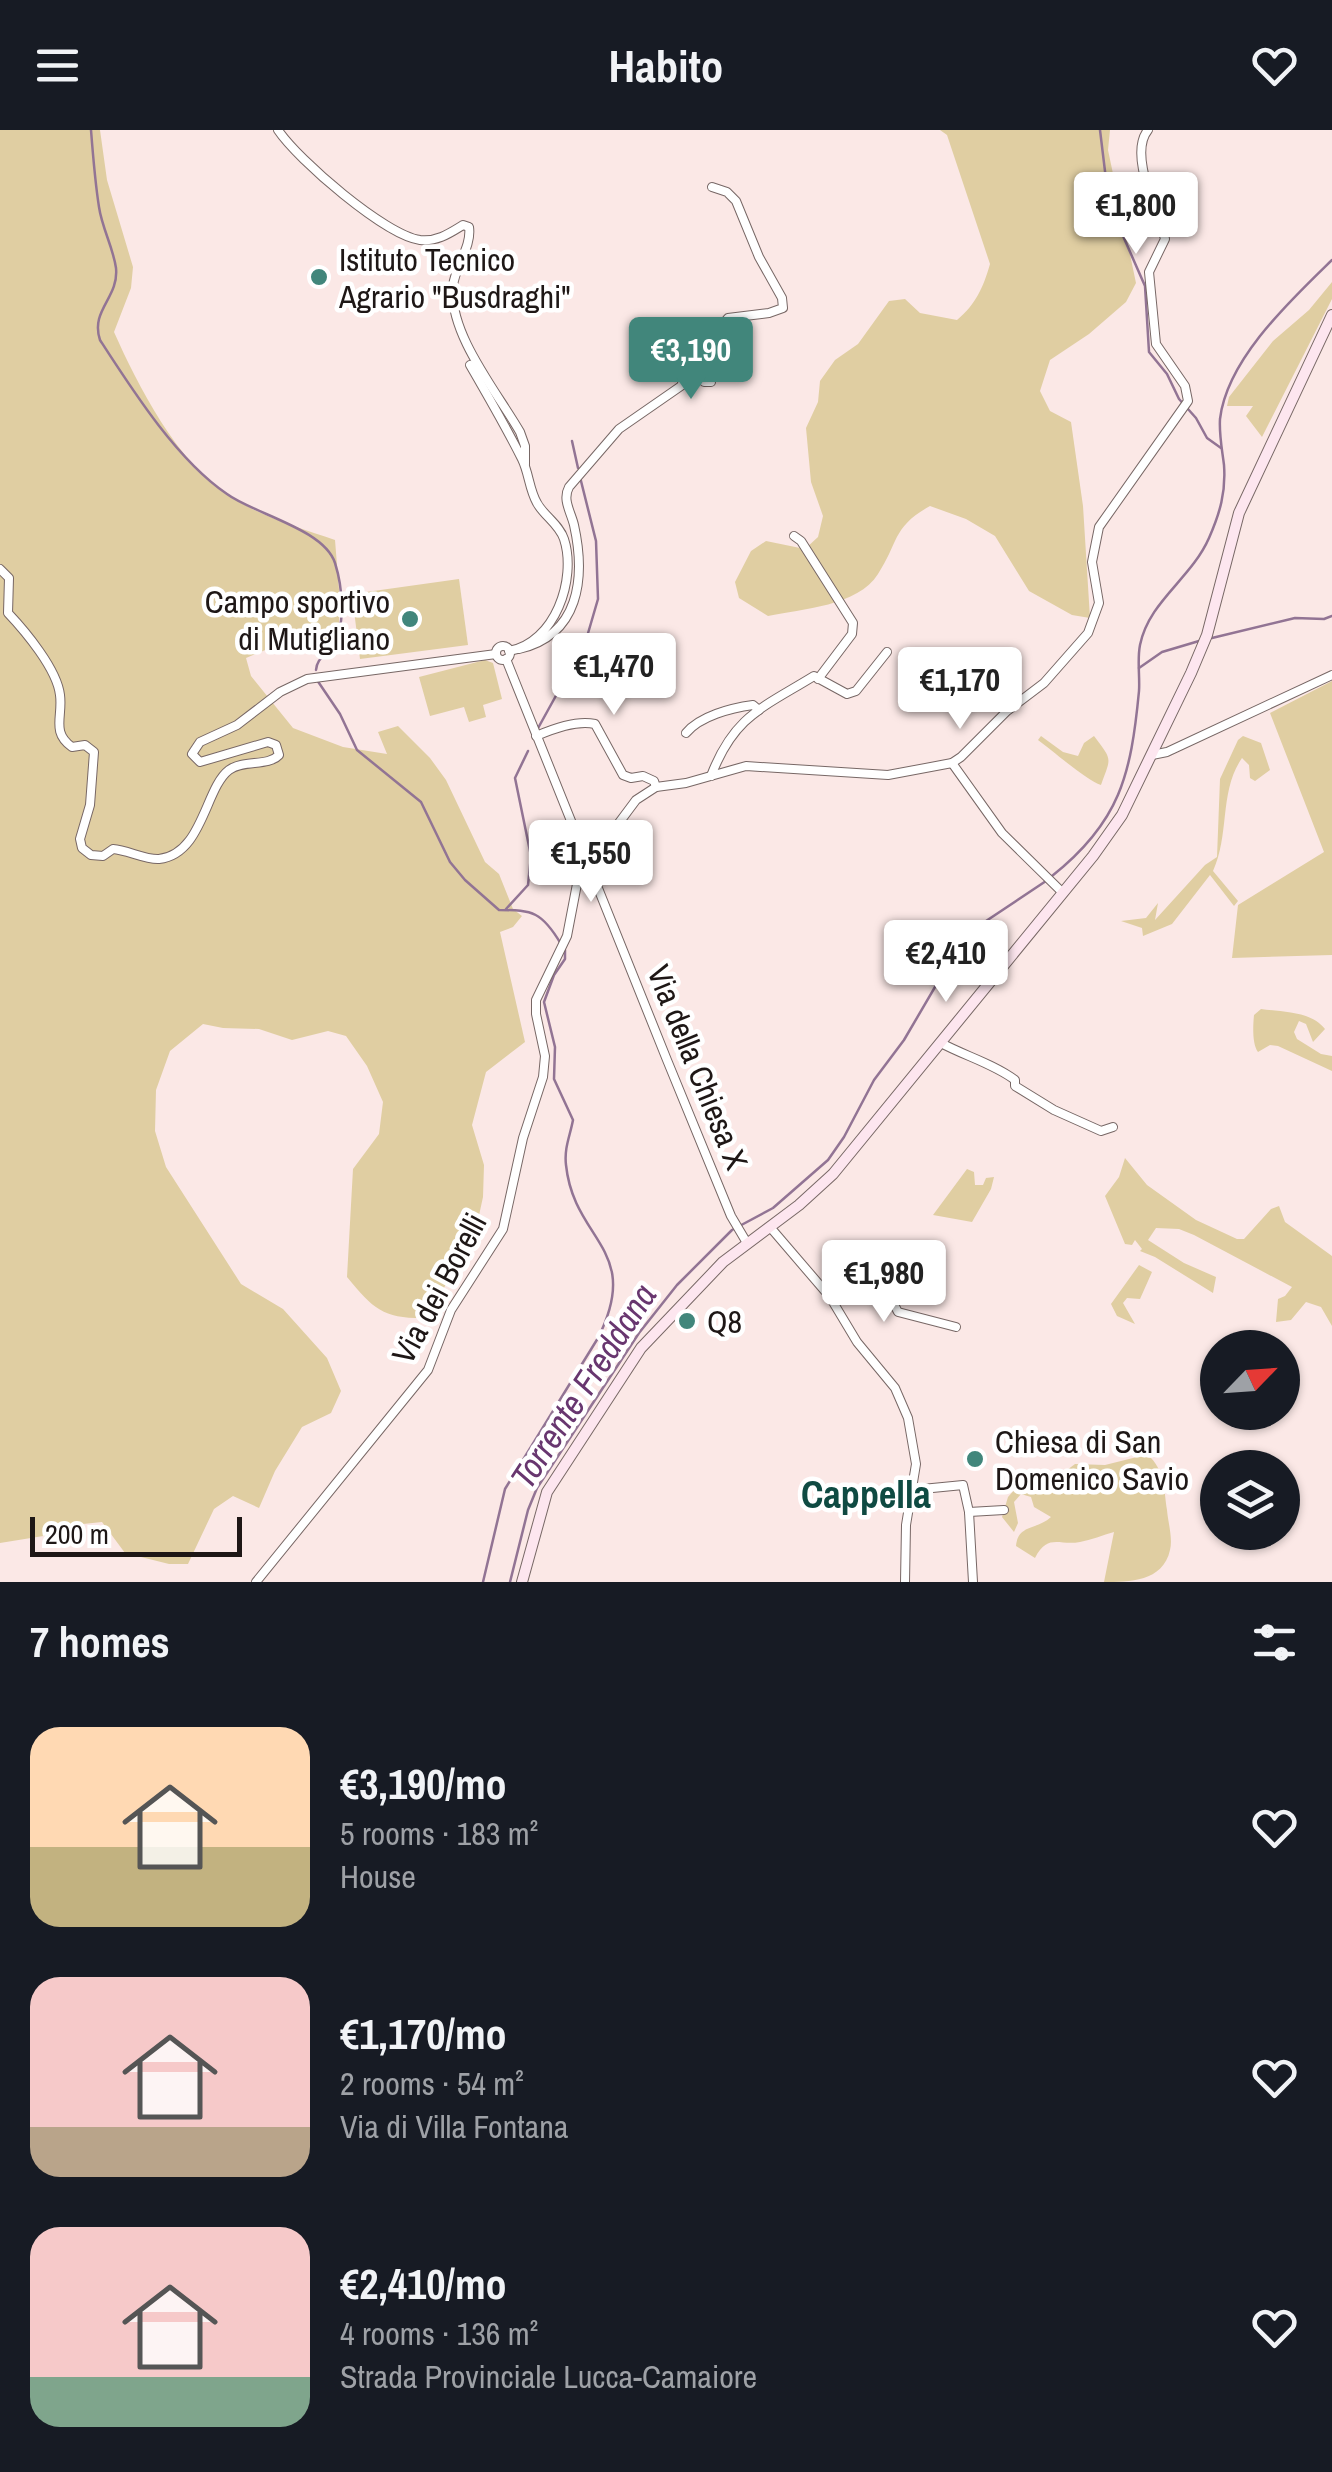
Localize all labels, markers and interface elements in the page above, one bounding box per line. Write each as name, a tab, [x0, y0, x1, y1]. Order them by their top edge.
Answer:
text: Habito	[609, 35, 723, 96]
icon: menu	[30, 38, 85, 93]
icon: heart	[1247, 38, 1302, 93]
pin: €1,800	[1055, 172, 1217, 257]
text: €1,800	[1096, 183, 1176, 226]
place label: Istituto Tecnico Agrario "Busdraghi"	[338, 238, 571, 318]
marker: Istituto Tecnico Agrario "Busdraghi"	[308, 266, 330, 288]
pin: €3,190	[610, 317, 772, 402]
text: €3,190	[651, 328, 731, 371]
place label: Campo sportivo di Mutigliano	[205, 580, 390, 660]
marker: Campo sportivo di Mutigliano	[399, 608, 421, 630]
pin: €1,470	[533, 633, 695, 718]
text: €1,470	[574, 644, 654, 687]
pin: €1,170	[879, 647, 1041, 732]
text: €1,170	[920, 658, 1000, 701]
pin: €1,550	[510, 820, 672, 905]
text: €1,550	[551, 831, 631, 874]
pin: €2,410	[865, 920, 1027, 1005]
text: €2,410	[906, 931, 986, 974]
street label: Via della Chiesa X	[637, 958, 759, 1176]
street label: Via dei Borelli	[381, 1205, 497, 1371]
pin: €1,980	[803, 1240, 965, 1325]
text: €1,980	[844, 1251, 924, 1294]
water label: Torrente Freddana	[499, 1274, 667, 1498]
place label: Q8	[707, 1300, 742, 1343]
marker: Q8	[676, 1310, 698, 1332]
north arrow	[1200, 1330, 1300, 1430]
map controls	[1200, 1330, 1300, 1550]
place label: Chiesa di San Domenico Savio	[995, 1420, 1189, 1500]
marker: Chiesa di San Domenico Savio	[964, 1448, 986, 1470]
button: layers	[1200, 1450, 1300, 1550]
district label: Cappella	[801, 1469, 932, 1520]
scale bar	[30, 1512, 242, 1556]
text: 200 m	[45, 1515, 109, 1553]
text: 7 homes	[30, 1614, 170, 1670]
icon: filters	[1247, 1615, 1302, 1670]
text: €3,190/mo	[340, 1756, 507, 1812]
icon: home	[110, 1767, 230, 1887]
icon: heart	[1247, 1800, 1302, 1855]
text: 5 rooms · 183 m²	[340, 1812, 538, 1855]
text: House	[340, 1855, 416, 1898]
text: €1,170/mo	[340, 2006, 507, 2062]
icon: home	[110, 2017, 230, 2137]
icon: heart	[1247, 2050, 1302, 2105]
text: 2 rooms · 54 m²	[340, 2062, 524, 2105]
text: Via di Villa Fontana	[340, 2105, 568, 2148]
text: €2,410/mo	[340, 2256, 507, 2312]
icon: home	[110, 2267, 230, 2387]
icon: heart	[1247, 2300, 1302, 2355]
text: 4 rooms · 136 m²	[340, 2312, 538, 2355]
text: Strada Provinciale Lucca-Camaiore	[340, 2355, 757, 2398]

